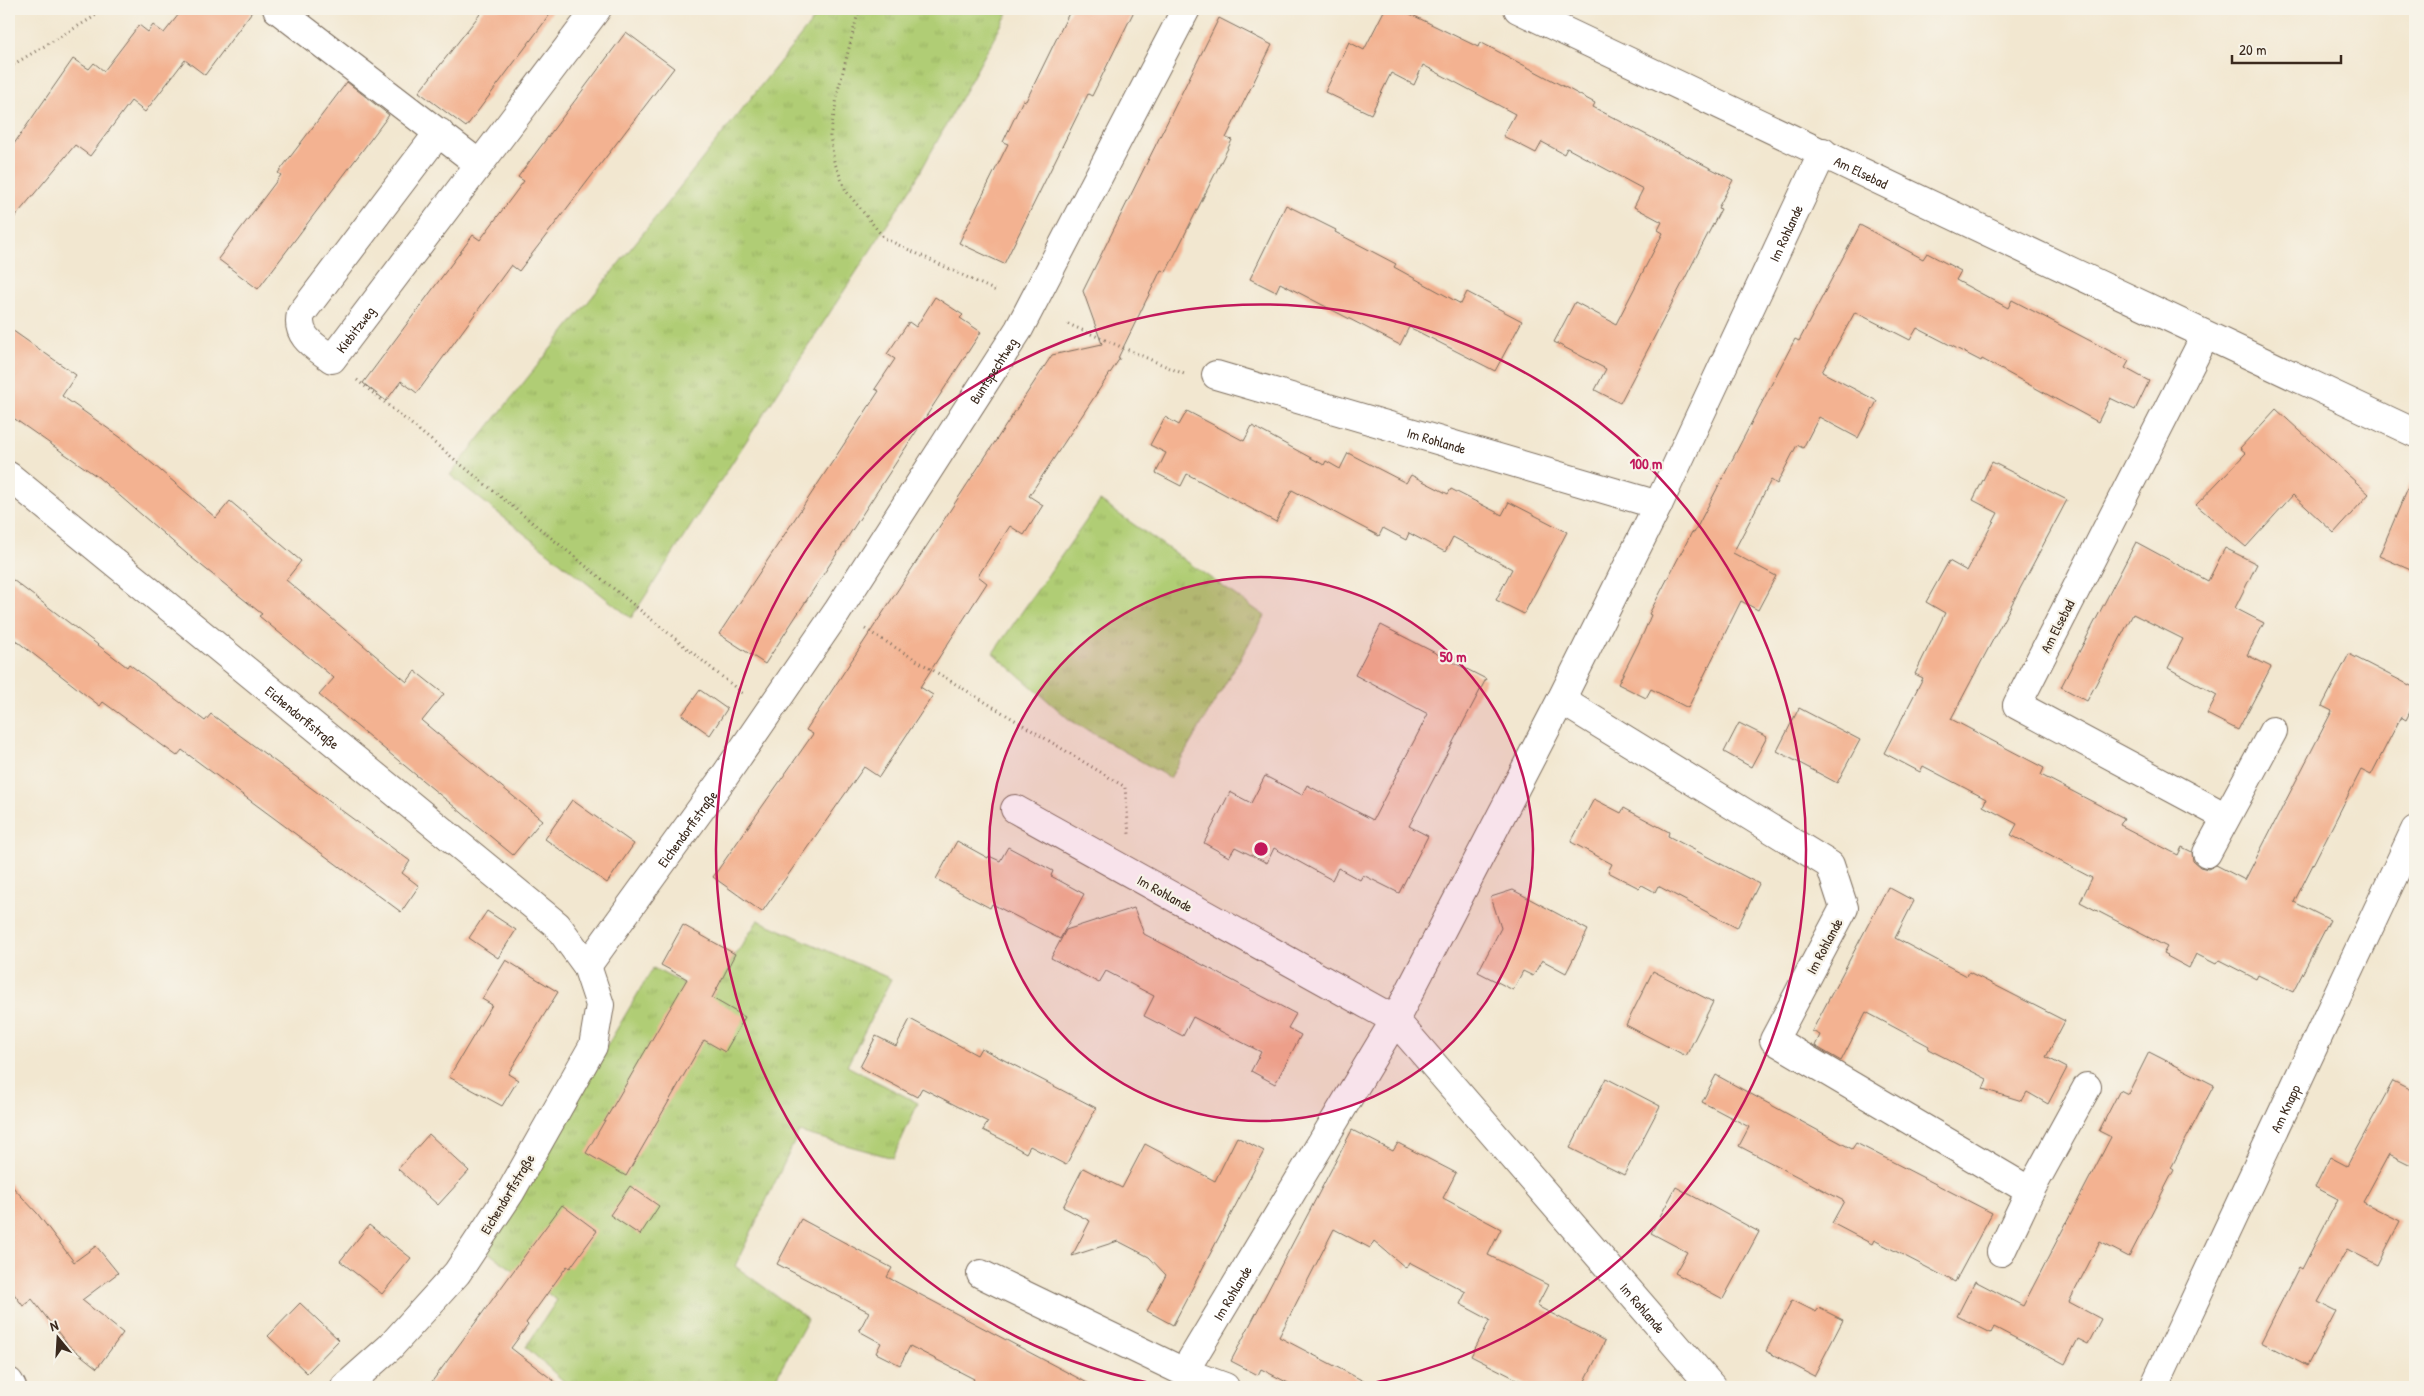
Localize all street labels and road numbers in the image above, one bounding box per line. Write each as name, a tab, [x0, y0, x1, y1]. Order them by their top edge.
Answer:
street label: Am Elsebad	[1832, 151, 1892, 193]
street label: Im Rohlande	[1764, 201, 1807, 264]
street label: Kiebitzweg	[331, 302, 379, 356]
street label: Buntspechtweg	[964, 333, 1022, 407]
street label: Im Rohlande	[1405, 422, 1469, 458]
street label: Am Elsebad	[2036, 596, 2079, 656]
street label: Eichendorffstraße	[262, 681, 344, 753]
street label: Eichendorffstraße	[653, 786, 721, 871]
street label: Im Rohlande	[1134, 870, 1196, 916]
street label: Im Rohlande	[1801, 914, 1847, 977]
street label: Am Knapp	[2265, 1081, 2305, 1135]
street label: Eichendorffstraße	[476, 1150, 540, 1238]
street label: Im Rohlande	[1208, 1261, 1256, 1323]
street label: Im Rohlande	[1616, 1278, 1670, 1337]

